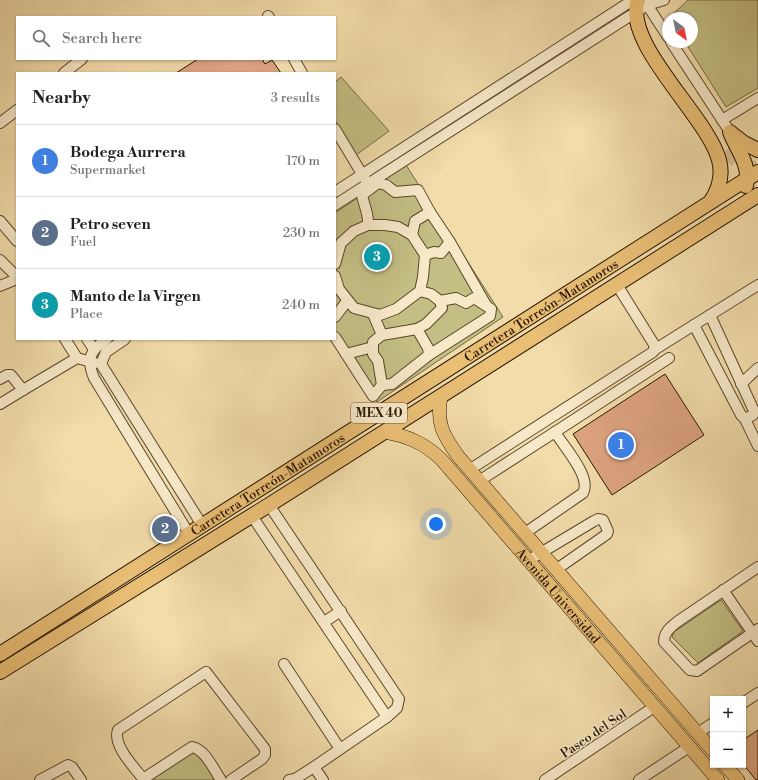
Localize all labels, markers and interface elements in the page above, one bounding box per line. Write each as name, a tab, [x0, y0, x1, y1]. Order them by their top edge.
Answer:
north arrow	[662, 12, 698, 48]
search box	[16, 16, 336, 60]
icon: search	[30, 27, 52, 49]
text: Search here	[62, 29, 142, 48]
text: Nearby	[32, 87, 91, 109]
text: 3 results	[271, 90, 320, 106]
text: Bodega Aurrera	[70, 143, 186, 162]
text: 1	[42, 153, 48, 169]
text: 170 m	[286, 153, 320, 169]
text: Supermarket	[70, 162, 146, 178]
text: Petro seven	[70, 215, 151, 234]
text: 2	[41, 225, 49, 241]
text: 230 m	[283, 225, 320, 241]
text: Fuel	[70, 234, 96, 250]
pin: 3	[364, 242, 390, 272]
street label: Carretera Torreón-Matamoros	[461, 256, 622, 366]
text: Manto de la Virgen	[70, 287, 201, 306]
text: 3	[41, 297, 49, 313]
text: 240 m	[282, 297, 320, 313]
text: Place	[70, 306, 102, 322]
road number: MEX 40	[351, 403, 407, 423]
street label: Carretera Torreón-Matamoros	[188, 430, 348, 540]
pin: 1	[608, 430, 634, 460]
pin: 2	[152, 514, 178, 544]
your location	[426, 514, 446, 534]
street label: Avenida Universidad	[512, 544, 604, 647]
map controls	[710, 696, 746, 768]
button: +	[710, 696, 746, 732]
street label: Paseo del Sol	[558, 706, 630, 762]
button: −	[710, 732, 746, 768]

